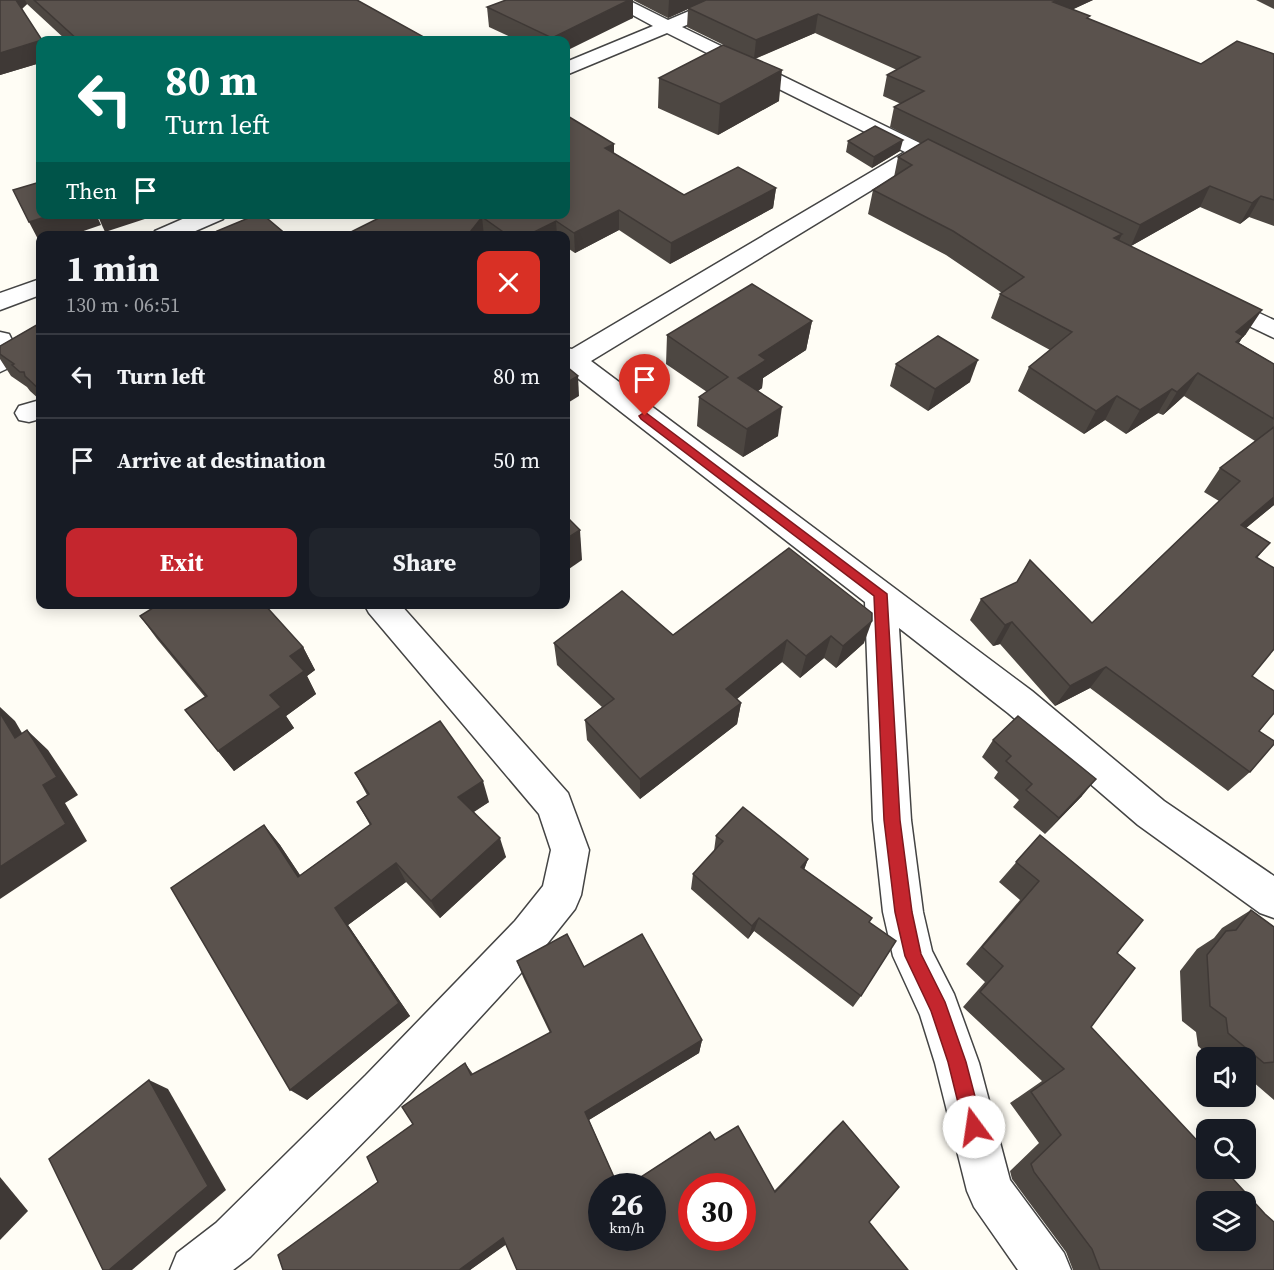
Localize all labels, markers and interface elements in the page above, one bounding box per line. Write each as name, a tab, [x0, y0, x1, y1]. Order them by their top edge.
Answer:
text: 80 m	[165, 51, 258, 109]
icon: left	[66, 60, 144, 138]
text: Turn left	[165, 106, 269, 143]
icon: arrive	[129, 174, 162, 207]
text: Then	[66, 176, 117, 206]
text: 1 min	[66, 244, 159, 293]
button: close	[477, 251, 540, 314]
text: 130 m · 06:51	[66, 291, 180, 319]
pin	[619, 354, 670, 416]
icon: left	[66, 360, 99, 393]
text: Turn left	[117, 361, 205, 391]
text: 80 m	[493, 361, 540, 391]
icon: arrive	[628, 363, 661, 396]
icon: arrive	[66, 444, 99, 477]
text: Arrive at destination	[117, 445, 326, 475]
text: 50 m	[493, 445, 540, 475]
button: Exit	[66, 528, 297, 597]
button: Share	[309, 528, 540, 597]
map controls	[1196, 1047, 1256, 1251]
button: sound	[1196, 1047, 1256, 1107]
position arrow	[942, 1095, 1006, 1159]
button: search	[1196, 1119, 1256, 1179]
speed limit sign: 30	[678, 1173, 756, 1251]
text: 26	[611, 1184, 643, 1225]
button: layers	[1196, 1191, 1256, 1251]
text: km/h	[609, 1217, 645, 1238]

